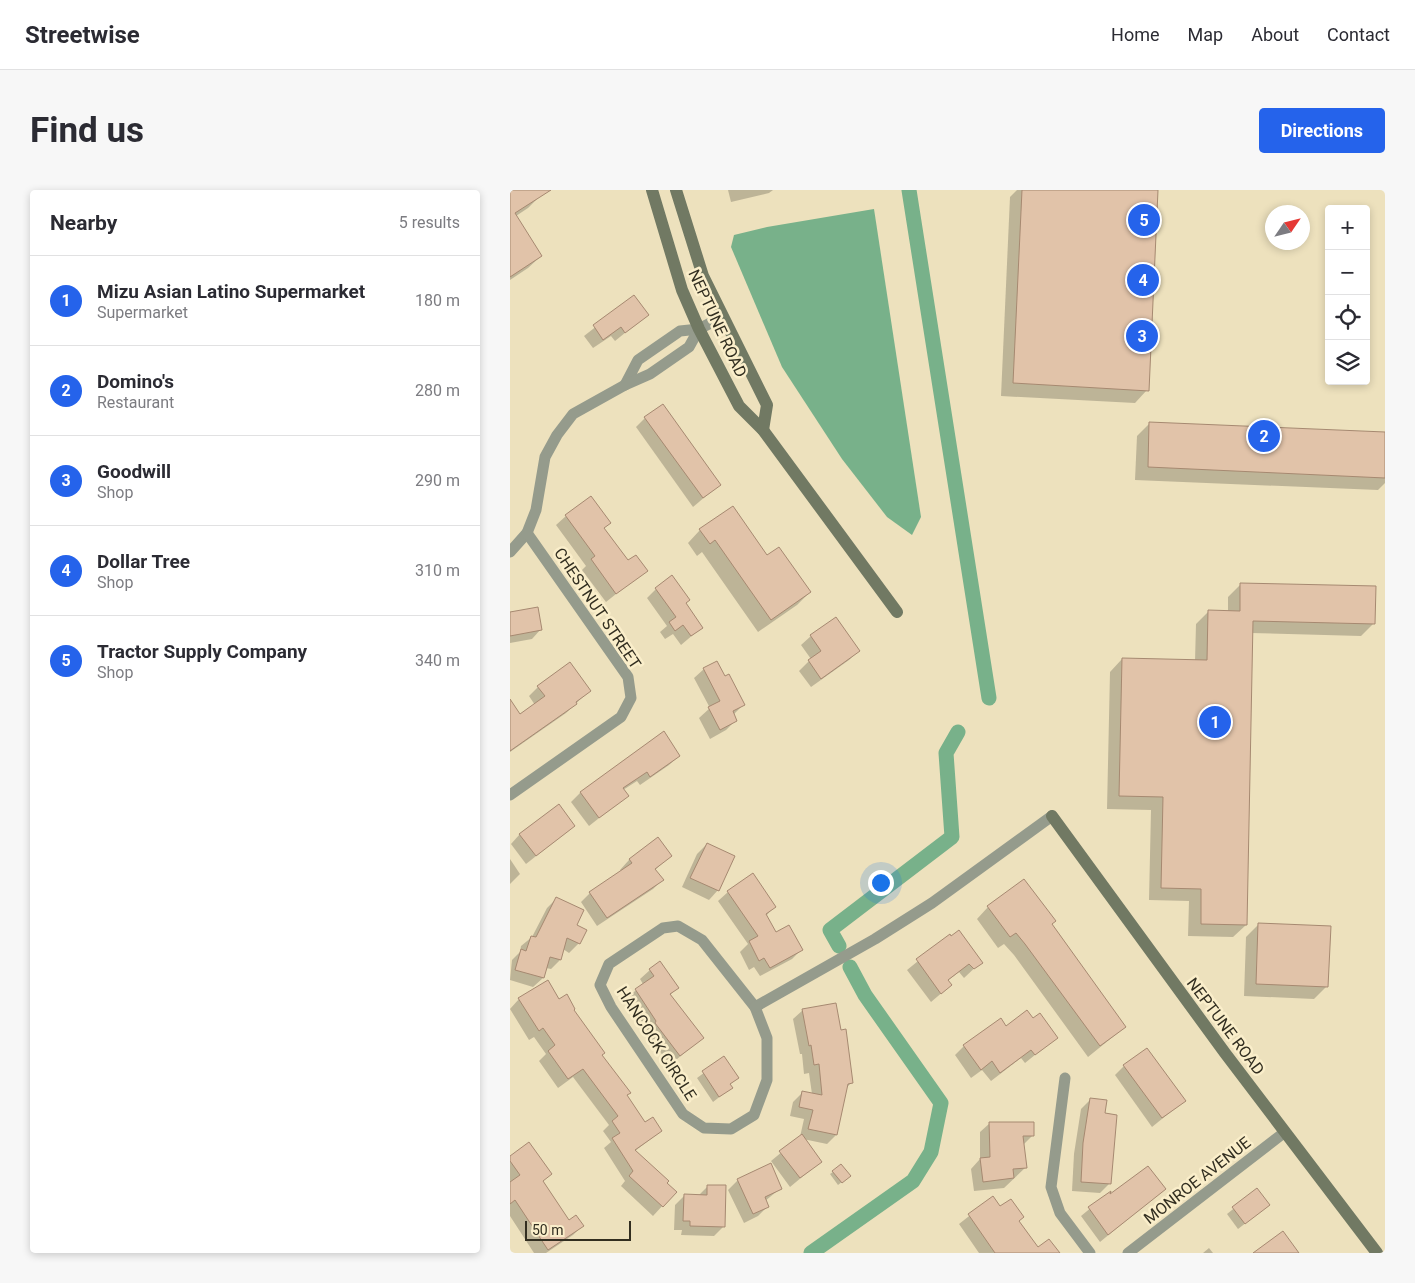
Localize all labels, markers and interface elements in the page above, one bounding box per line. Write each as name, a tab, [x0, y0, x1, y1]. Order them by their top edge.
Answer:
text: Streetwise	[25, 21, 140, 49]
text: Home	[1111, 24, 1160, 45]
text: Map	[1188, 24, 1223, 45]
text: About	[1251, 24, 1299, 45]
text: Contact	[1327, 24, 1390, 45]
button: Directions	[1259, 108, 1385, 153]
text: Find us	[30, 110, 144, 151]
pin: 5	[1128, 201, 1160, 239]
north arrow	[1265, 205, 1310, 250]
map controls	[1325, 205, 1370, 385]
button: +	[1325, 205, 1370, 250]
text: Nearby	[50, 211, 117, 235]
text: 5 results	[399, 213, 460, 232]
button: −	[1325, 250, 1370, 295]
pin: 4	[1127, 261, 1159, 299]
street label: NEPTUNE ROAD	[684, 266, 751, 380]
text: Mizu Asian Latino Supermarket	[97, 280, 365, 303]
text: 1	[61, 291, 71, 310]
text: 180 m	[415, 291, 460, 310]
button: locate	[1325, 295, 1370, 340]
text: Supermarket	[97, 303, 188, 322]
pin: 3	[1126, 317, 1158, 355]
button: layers	[1325, 340, 1370, 385]
text: Domino's	[97, 370, 174, 393]
text: 2	[61, 381, 71, 400]
text: 280 m	[415, 381, 460, 400]
text: Restaurant	[97, 393, 174, 412]
pin: 2	[1248, 417, 1280, 455]
text: Goodwill	[97, 460, 171, 483]
text: 3	[61, 471, 71, 490]
text: 290 m	[415, 471, 460, 490]
text: Shop	[97, 483, 133, 502]
street label: CHESTNUT STREET	[550, 544, 645, 673]
text: Dollar Tree	[97, 550, 190, 573]
text: 4	[61, 561, 71, 580]
text: 310 m	[415, 561, 460, 580]
text: Shop	[97, 573, 133, 592]
text: Tractor Supply Company	[97, 640, 307, 663]
text: 5	[61, 651, 71, 670]
text: 340 m	[415, 651, 460, 670]
text: Shop	[97, 663, 133, 682]
pin: 1	[1199, 703, 1231, 741]
your location	[868, 870, 894, 896]
street label: NEPTUNE ROAD	[1183, 974, 1268, 1079]
street label: HANCOCK CIRCLE	[613, 983, 700, 1104]
street label: MONROE AVENUE	[1140, 1133, 1254, 1228]
scale bar	[525, 1218, 631, 1241]
text: 50 m	[532, 1222, 564, 1238]

